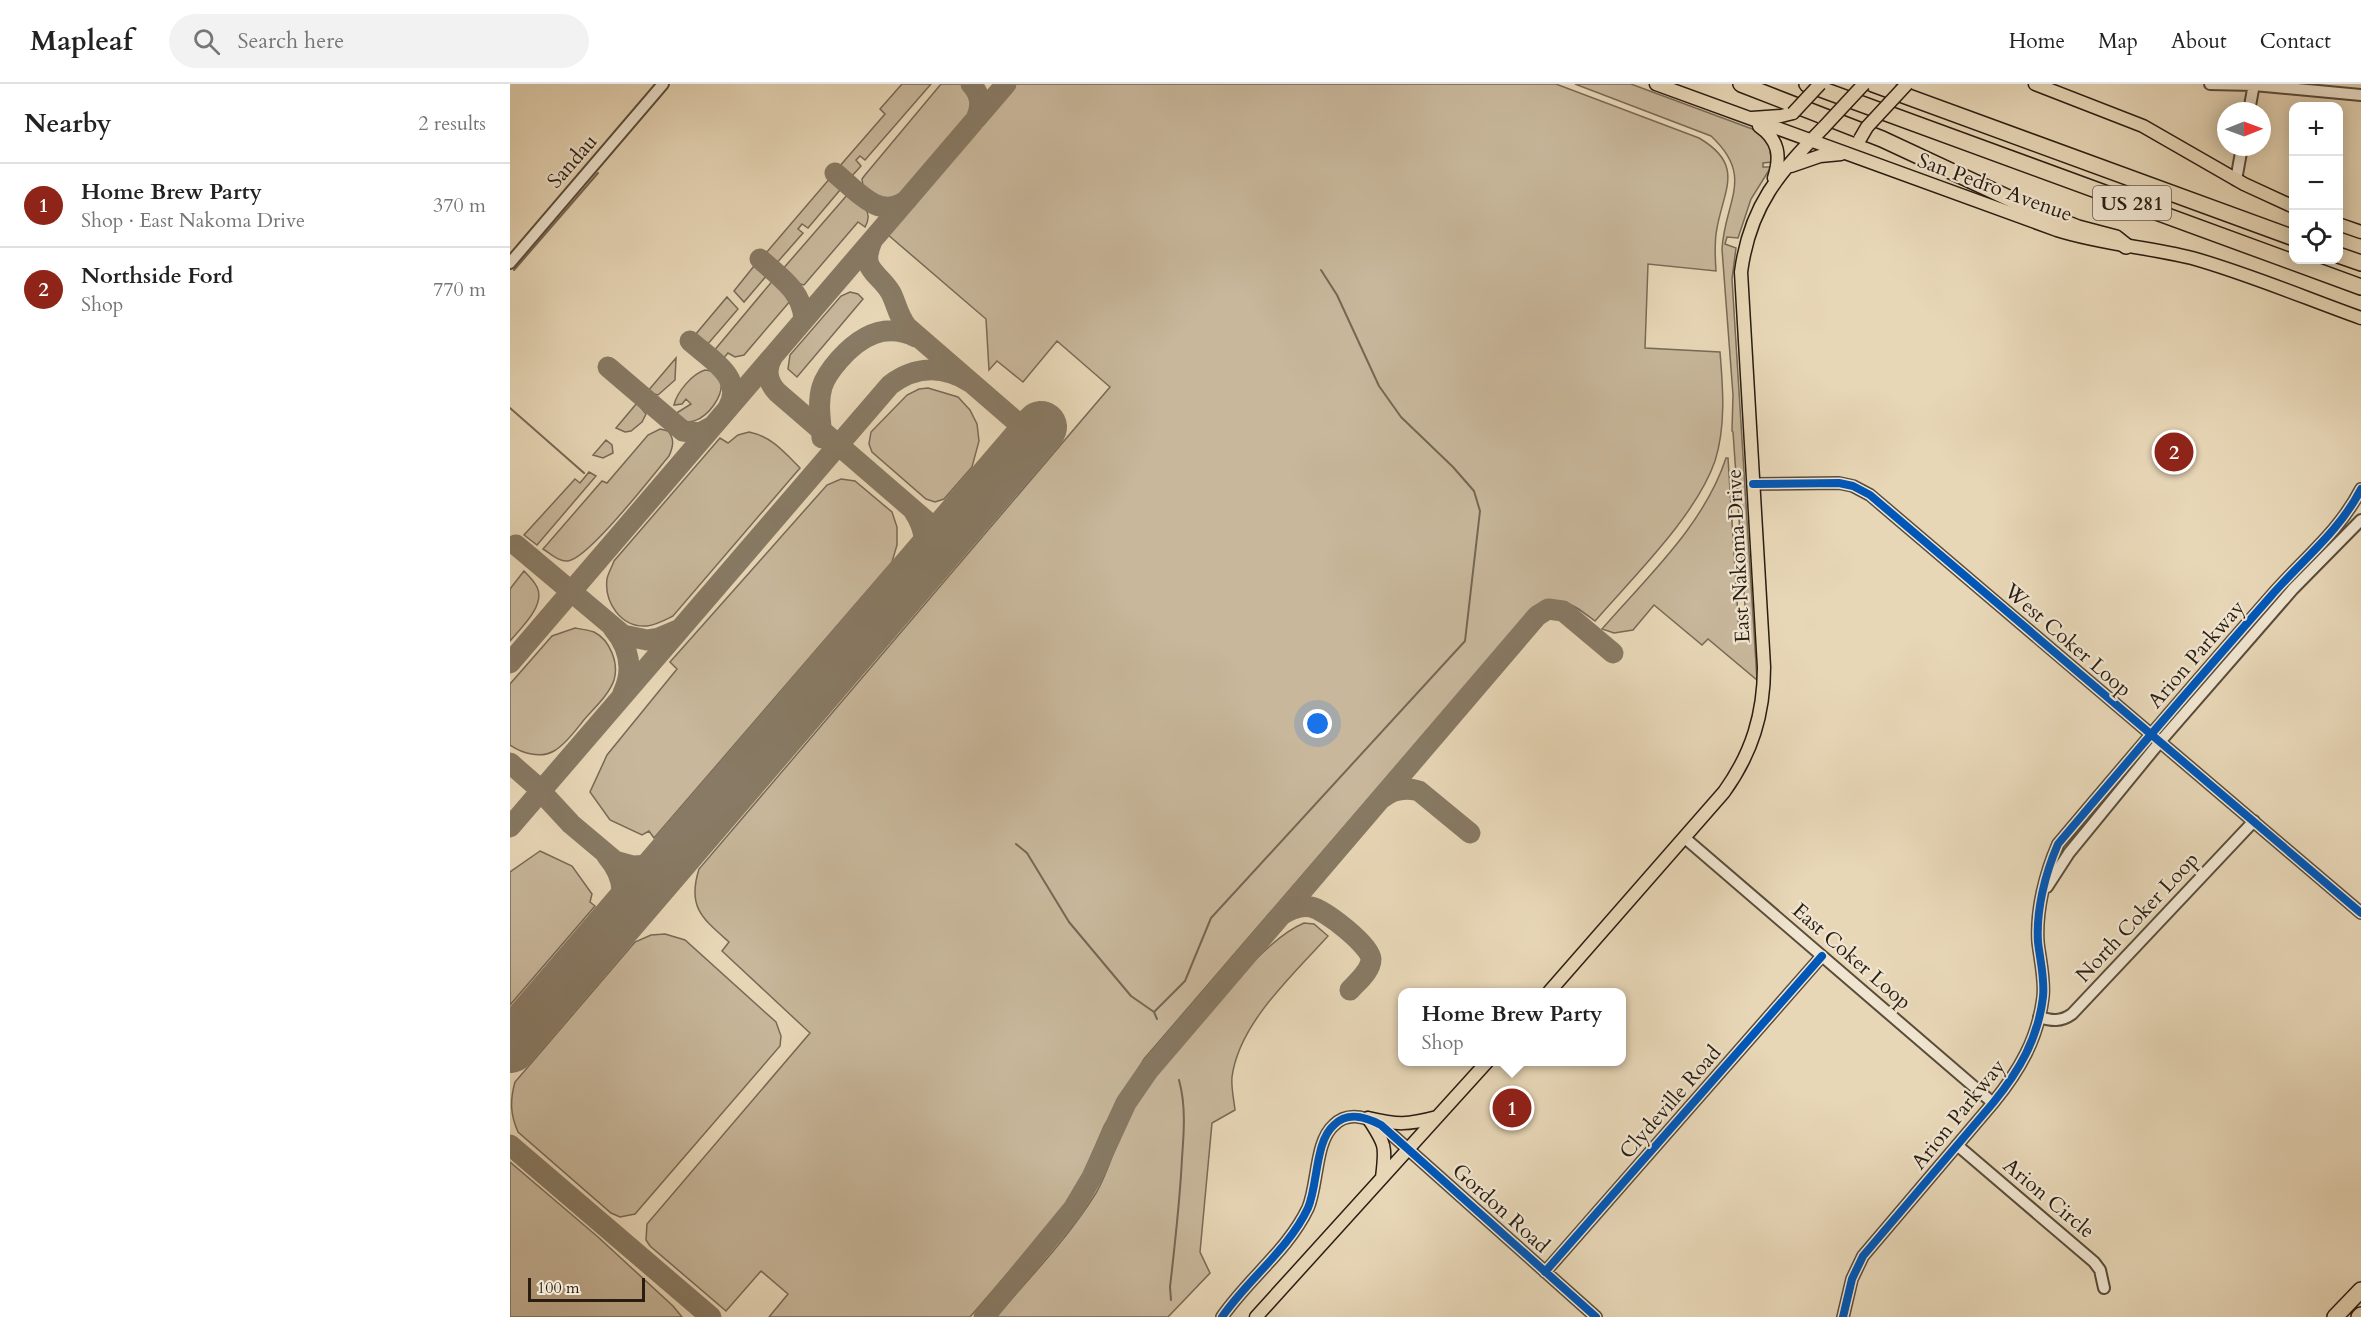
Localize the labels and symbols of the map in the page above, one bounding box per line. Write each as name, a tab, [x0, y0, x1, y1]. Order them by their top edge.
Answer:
north arrow	[2217, 102, 2271, 156]
street label: Sandau	[541, 128, 604, 195]
street label: San Pedro Avenue	[1913, 146, 2076, 229]
road number: US 281	[2093, 186, 2171, 220]
pin: 2	[2154, 430, 2194, 475]
street label: East Nakoma Drive	[1719, 468, 1758, 644]
street label: West Coker Loop	[1997, 576, 2138, 704]
street label: Arion Parkway	[2141, 594, 2252, 715]
your location	[1303, 709, 1332, 738]
street label: North Coker Loop	[2069, 846, 2206, 989]
street label: East Coker Loop	[1786, 896, 1918, 1016]
street label: Clydeville Road	[1613, 1039, 1728, 1165]
street label: Arion Parkway	[1905, 1053, 2012, 1176]
pin: 1	[1492, 1086, 1532, 1130]
street label: Arion Circle	[1997, 1151, 2101, 1245]
street label: Gordon Road	[1446, 1157, 1556, 1260]
scale bar	[528, 1275, 645, 1302]

